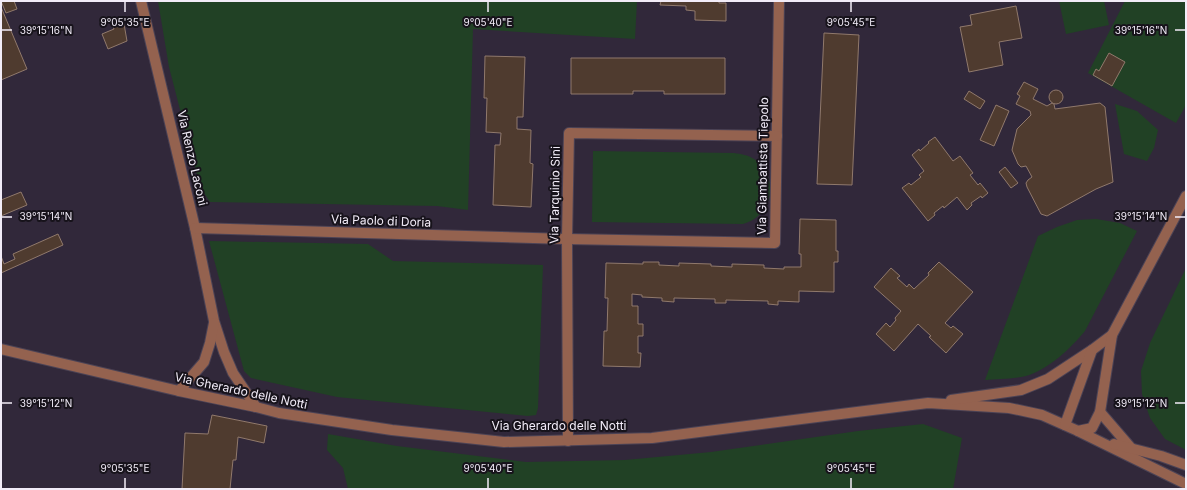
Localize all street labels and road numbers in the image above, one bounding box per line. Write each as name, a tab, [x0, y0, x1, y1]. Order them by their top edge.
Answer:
street label: Via Giambattista Tiepolo	[754, 97, 771, 235]
street label: Via Renzo Laconi	[174, 109, 211, 207]
street label: Via Tarquinio Sini	[546, 146, 563, 244]
street label: Via Paolo di Doria	[331, 211, 431, 230]
street label: Via Gherardo delle Notti	[173, 369, 309, 412]
street label: Via Gherardo delle Notti	[491, 418, 627, 433]

